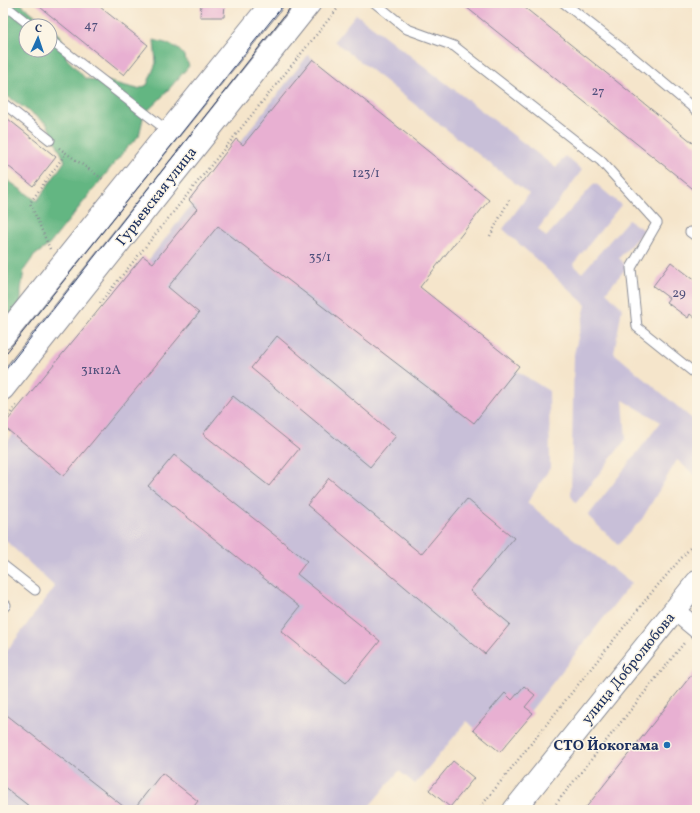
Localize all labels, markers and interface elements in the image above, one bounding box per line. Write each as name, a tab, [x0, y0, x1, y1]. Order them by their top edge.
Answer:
house number: 47	[84, 17, 98, 35]
north arrow	[18, 18, 58, 58]
text: С	[35, 22, 42, 37]
house number: 27	[592, 83, 604, 101]
street label: Гурьевская улица	[112, 143, 203, 251]
house number: 123/1	[352, 165, 380, 183]
house number: 35/1	[309, 249, 331, 267]
house number: 29	[672, 285, 686, 303]
house number: 31к12А	[81, 362, 121, 380]
street label: улица Добролюбова	[577, 608, 681, 729]
place label: СТО Йокогама	[554, 736, 659, 757]
marker: СТО Йокогама	[662, 740, 672, 750]

